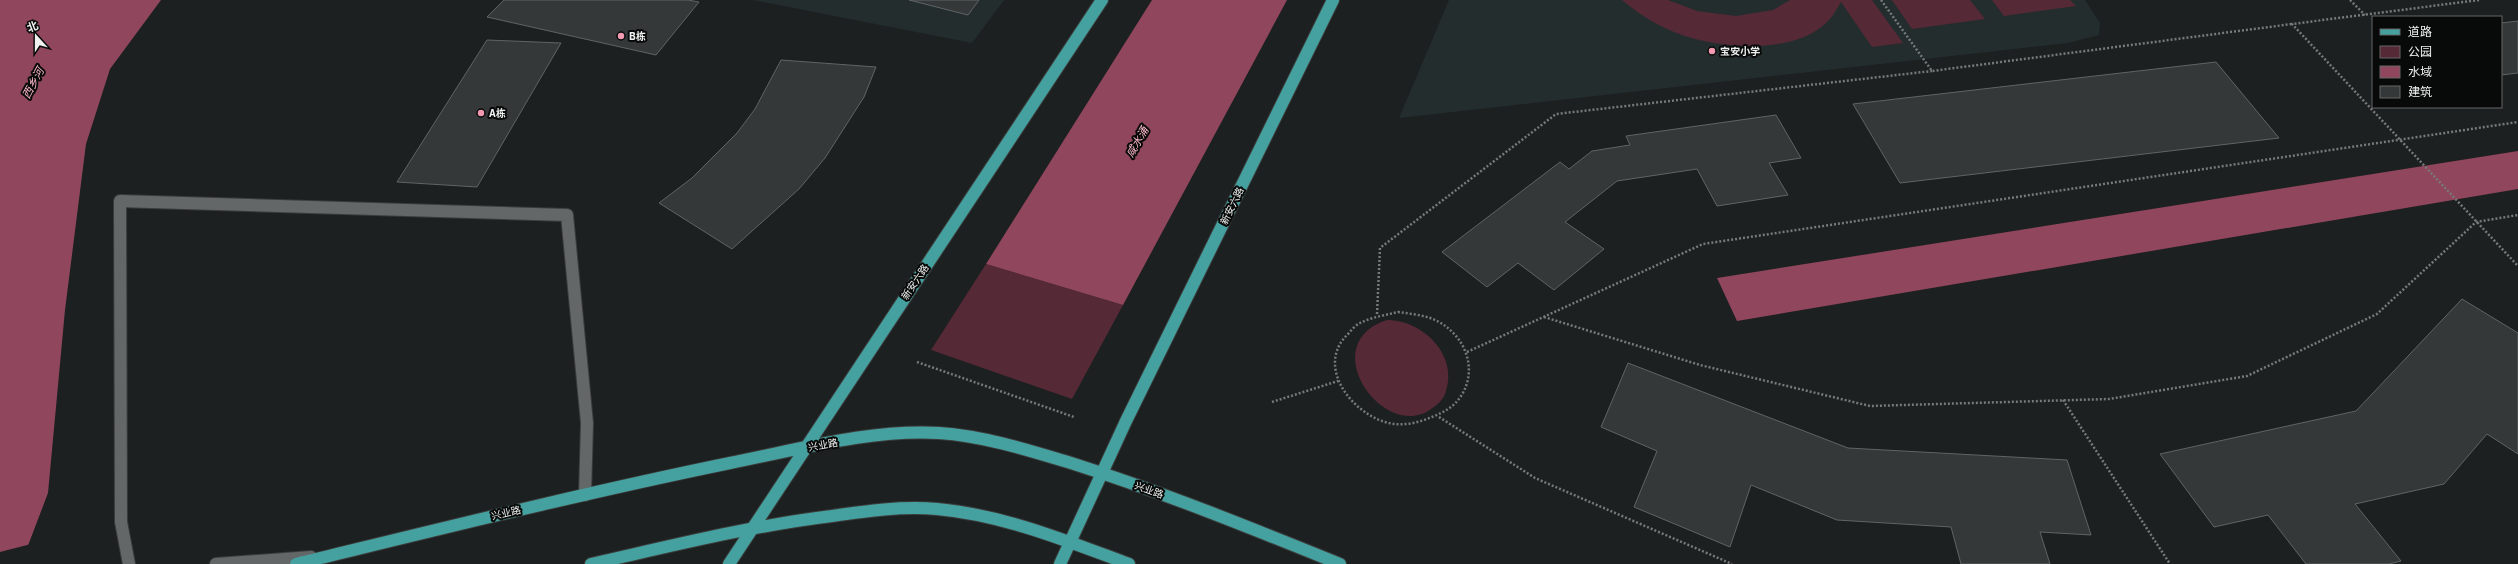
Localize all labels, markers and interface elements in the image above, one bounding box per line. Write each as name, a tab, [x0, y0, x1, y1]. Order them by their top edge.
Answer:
north arrow	[16, 16, 56, 56]
legend	[2372, 16, 2502, 108]
text: 北	[25, 18, 40, 35]
text: 道路	[2408, 24, 2432, 39]
place label: B栋	[629, 30, 646, 43]
marker: B栋	[616, 31, 626, 41]
text: 公园	[2408, 44, 2432, 59]
place label: 宝安小学	[1720, 45, 1760, 58]
marker: 宝安小学	[1707, 46, 1717, 56]
water label: 西乡河	[19, 63, 48, 101]
text: 水域	[2408, 64, 2432, 79]
text: 建筑	[2408, 84, 2432, 99]
place label: A栋	[489, 107, 506, 120]
marker: A栋	[476, 108, 486, 118]
water label: 咸水涌	[1123, 122, 1152, 160]
street label: 新安六路	[1217, 185, 1247, 227]
street label: 新安六路	[898, 262, 932, 302]
street label: 兴业路	[807, 436, 839, 454]
street label: 兴业路	[1133, 479, 1165, 501]
street label: 兴业路	[490, 503, 522, 523]

